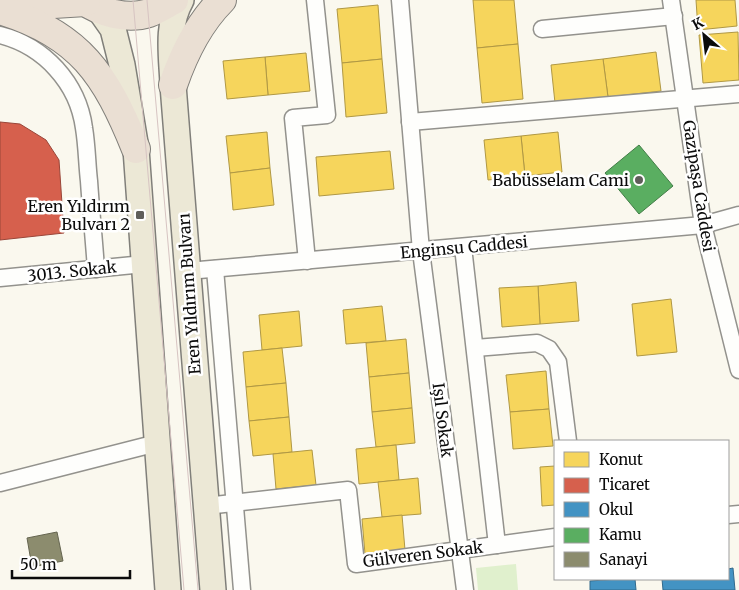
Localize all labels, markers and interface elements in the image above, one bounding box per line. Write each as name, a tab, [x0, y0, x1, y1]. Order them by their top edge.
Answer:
north arrow	[679, 10, 729, 60]
text: K	[689, 13, 707, 34]
street label: Gazipaşa Caddesi	[679, 119, 719, 253]
place label: Babüsselam Cami	[492, 170, 629, 190]
marker: Babüsselam Cami	[633, 174, 645, 186]
place label: Eren Yıldırım Bulvarı 2	[28, 196, 130, 234]
marker: Eren Yıldırım Bulvarı 2	[134, 209, 146, 221]
street label: Eren Yıldırım Bulvarı	[173, 213, 205, 375]
street label: Enginsu Caddesi	[399, 231, 529, 263]
street label: 3013. Sokak	[26, 256, 118, 286]
street label: Işıl Sokak	[429, 382, 458, 459]
legend	[554, 440, 729, 580]
text: Konut	[599, 450, 643, 469]
text: Ticaret	[599, 475, 650, 494]
text: Okul	[599, 500, 634, 519]
text: Kamu	[599, 525, 642, 544]
street label: Gülveren Sokak	[362, 537, 485, 571]
scale bar	[12, 548, 130, 580]
text: Sanayi	[599, 550, 648, 569]
text: 50 m	[20, 555, 57, 574]

